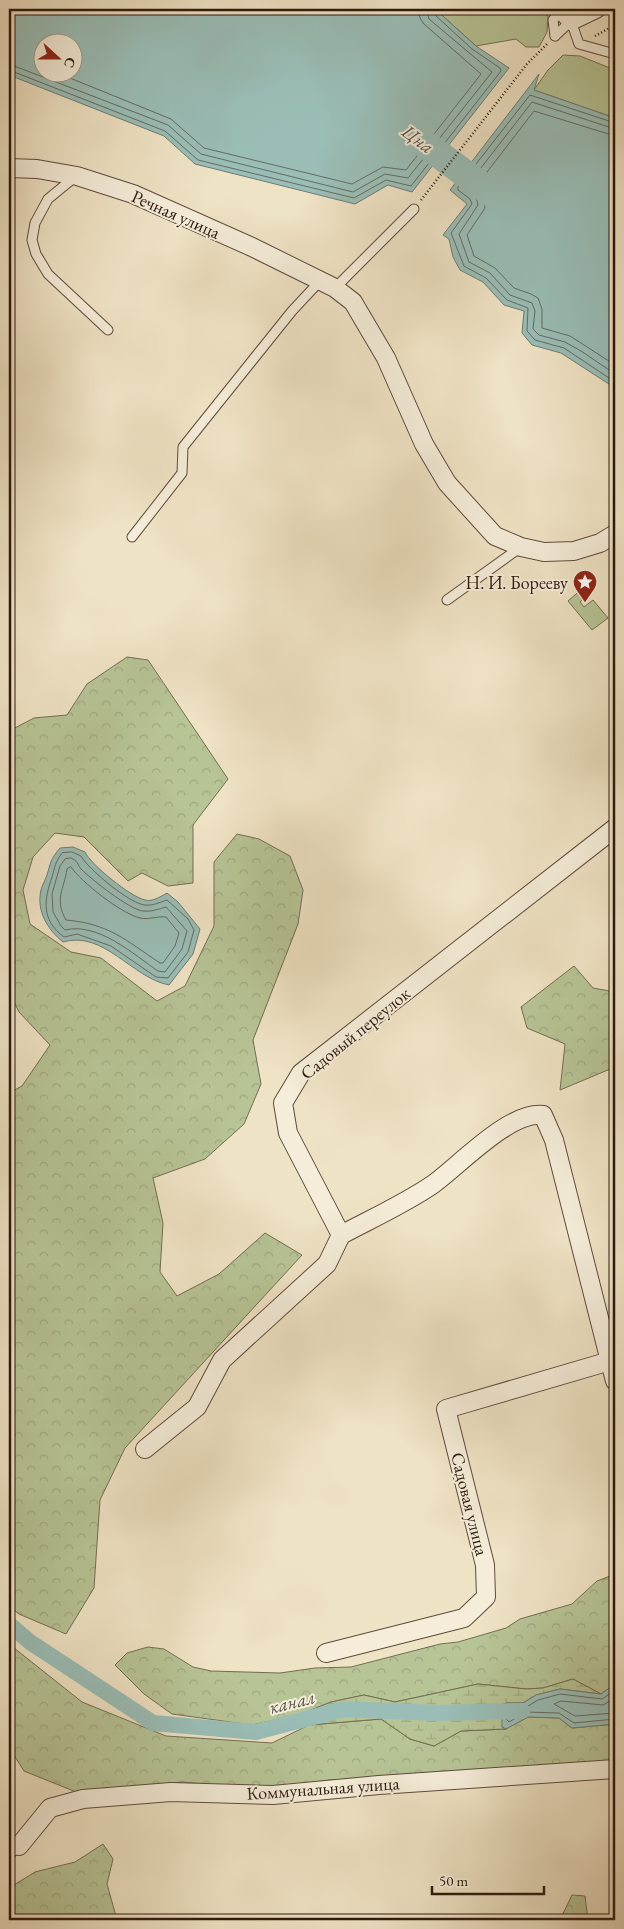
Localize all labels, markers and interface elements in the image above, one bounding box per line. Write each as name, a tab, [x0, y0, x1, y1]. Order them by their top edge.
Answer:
north arrow	[32, 32, 82, 82]
text: С	[60, 55, 80, 71]
water label: Цна	[396, 118, 439, 159]
street label: Речная улица	[128, 184, 225, 244]
place icon: Н. И. Борееву	[572, 569, 598, 603]
place label: Н. И. Борееву	[466, 571, 568, 594]
street label: Садовый переулок	[295, 981, 415, 1084]
street label: Садовая улица	[446, 1450, 494, 1559]
water label: канал	[266, 1684, 318, 1720]
street label: Коммунальная улица	[246, 1771, 401, 1805]
scale bar	[432, 1864, 544, 1896]
text: 50 m	[439, 1871, 468, 1890]

